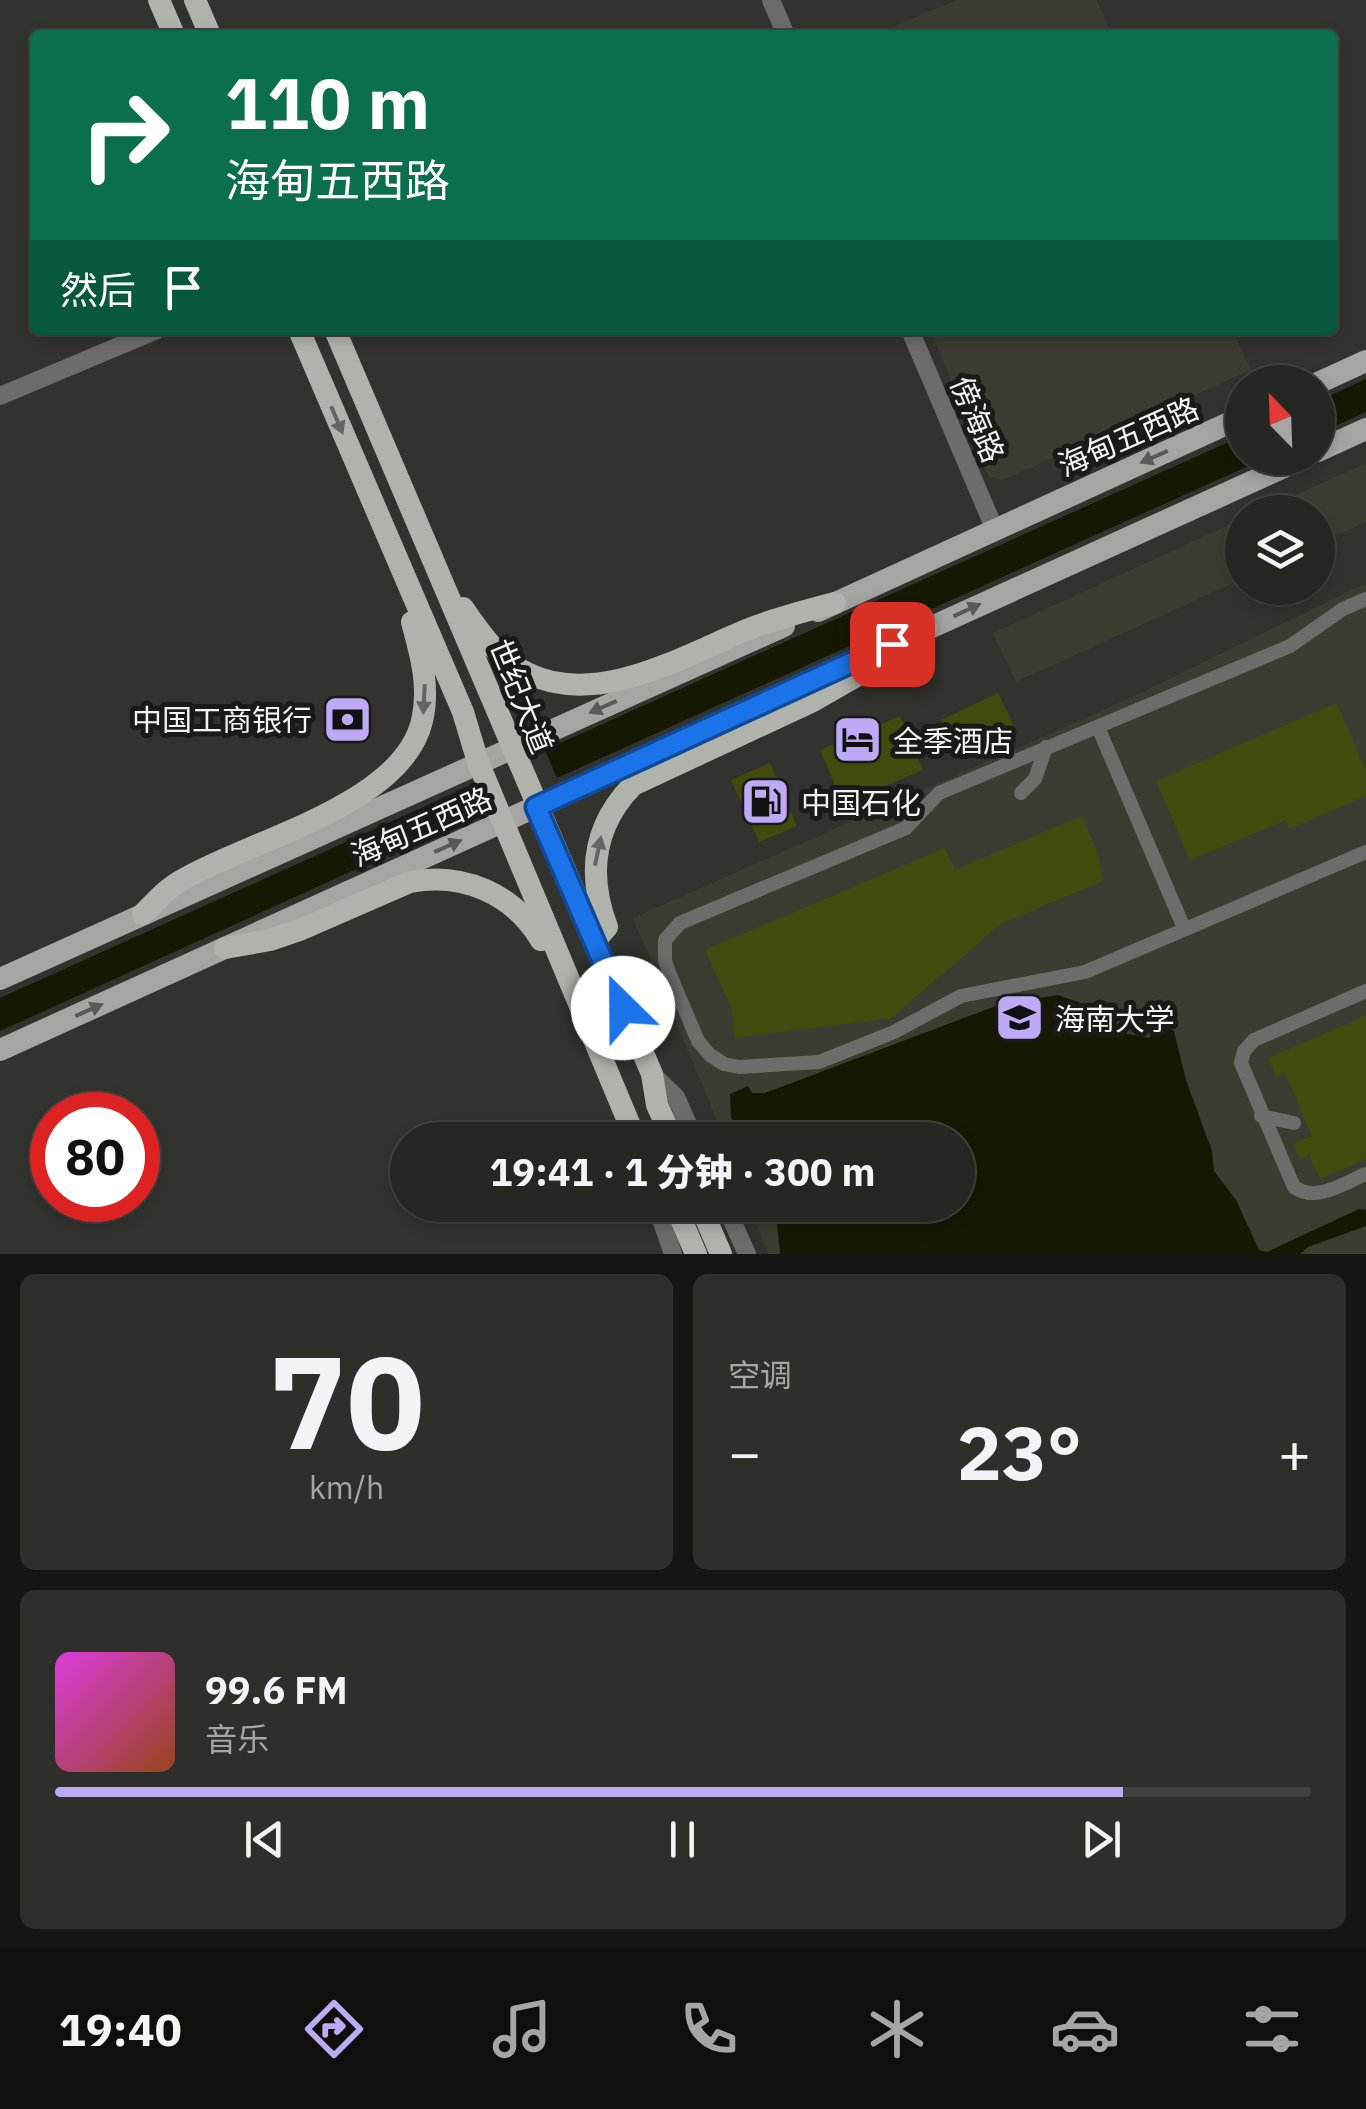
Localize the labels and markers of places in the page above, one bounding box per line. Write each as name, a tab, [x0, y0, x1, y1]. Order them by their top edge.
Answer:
pin	[850, 602, 935, 687]
bank icon: 中国工商银行	[321, 693, 373, 745]
place label: 中国工商银行	[132, 700, 312, 739]
hotel icon: 全季酒店	[832, 714, 884, 766]
place label: 全季酒店	[893, 721, 1013, 760]
fuel station icon: 中国石化	[740, 776, 792, 828]
place label: 中国石化	[801, 783, 921, 822]
school or university icon: 海南大学	[994, 992, 1046, 1044]
place label: 海南大学	[1055, 999, 1175, 1038]

